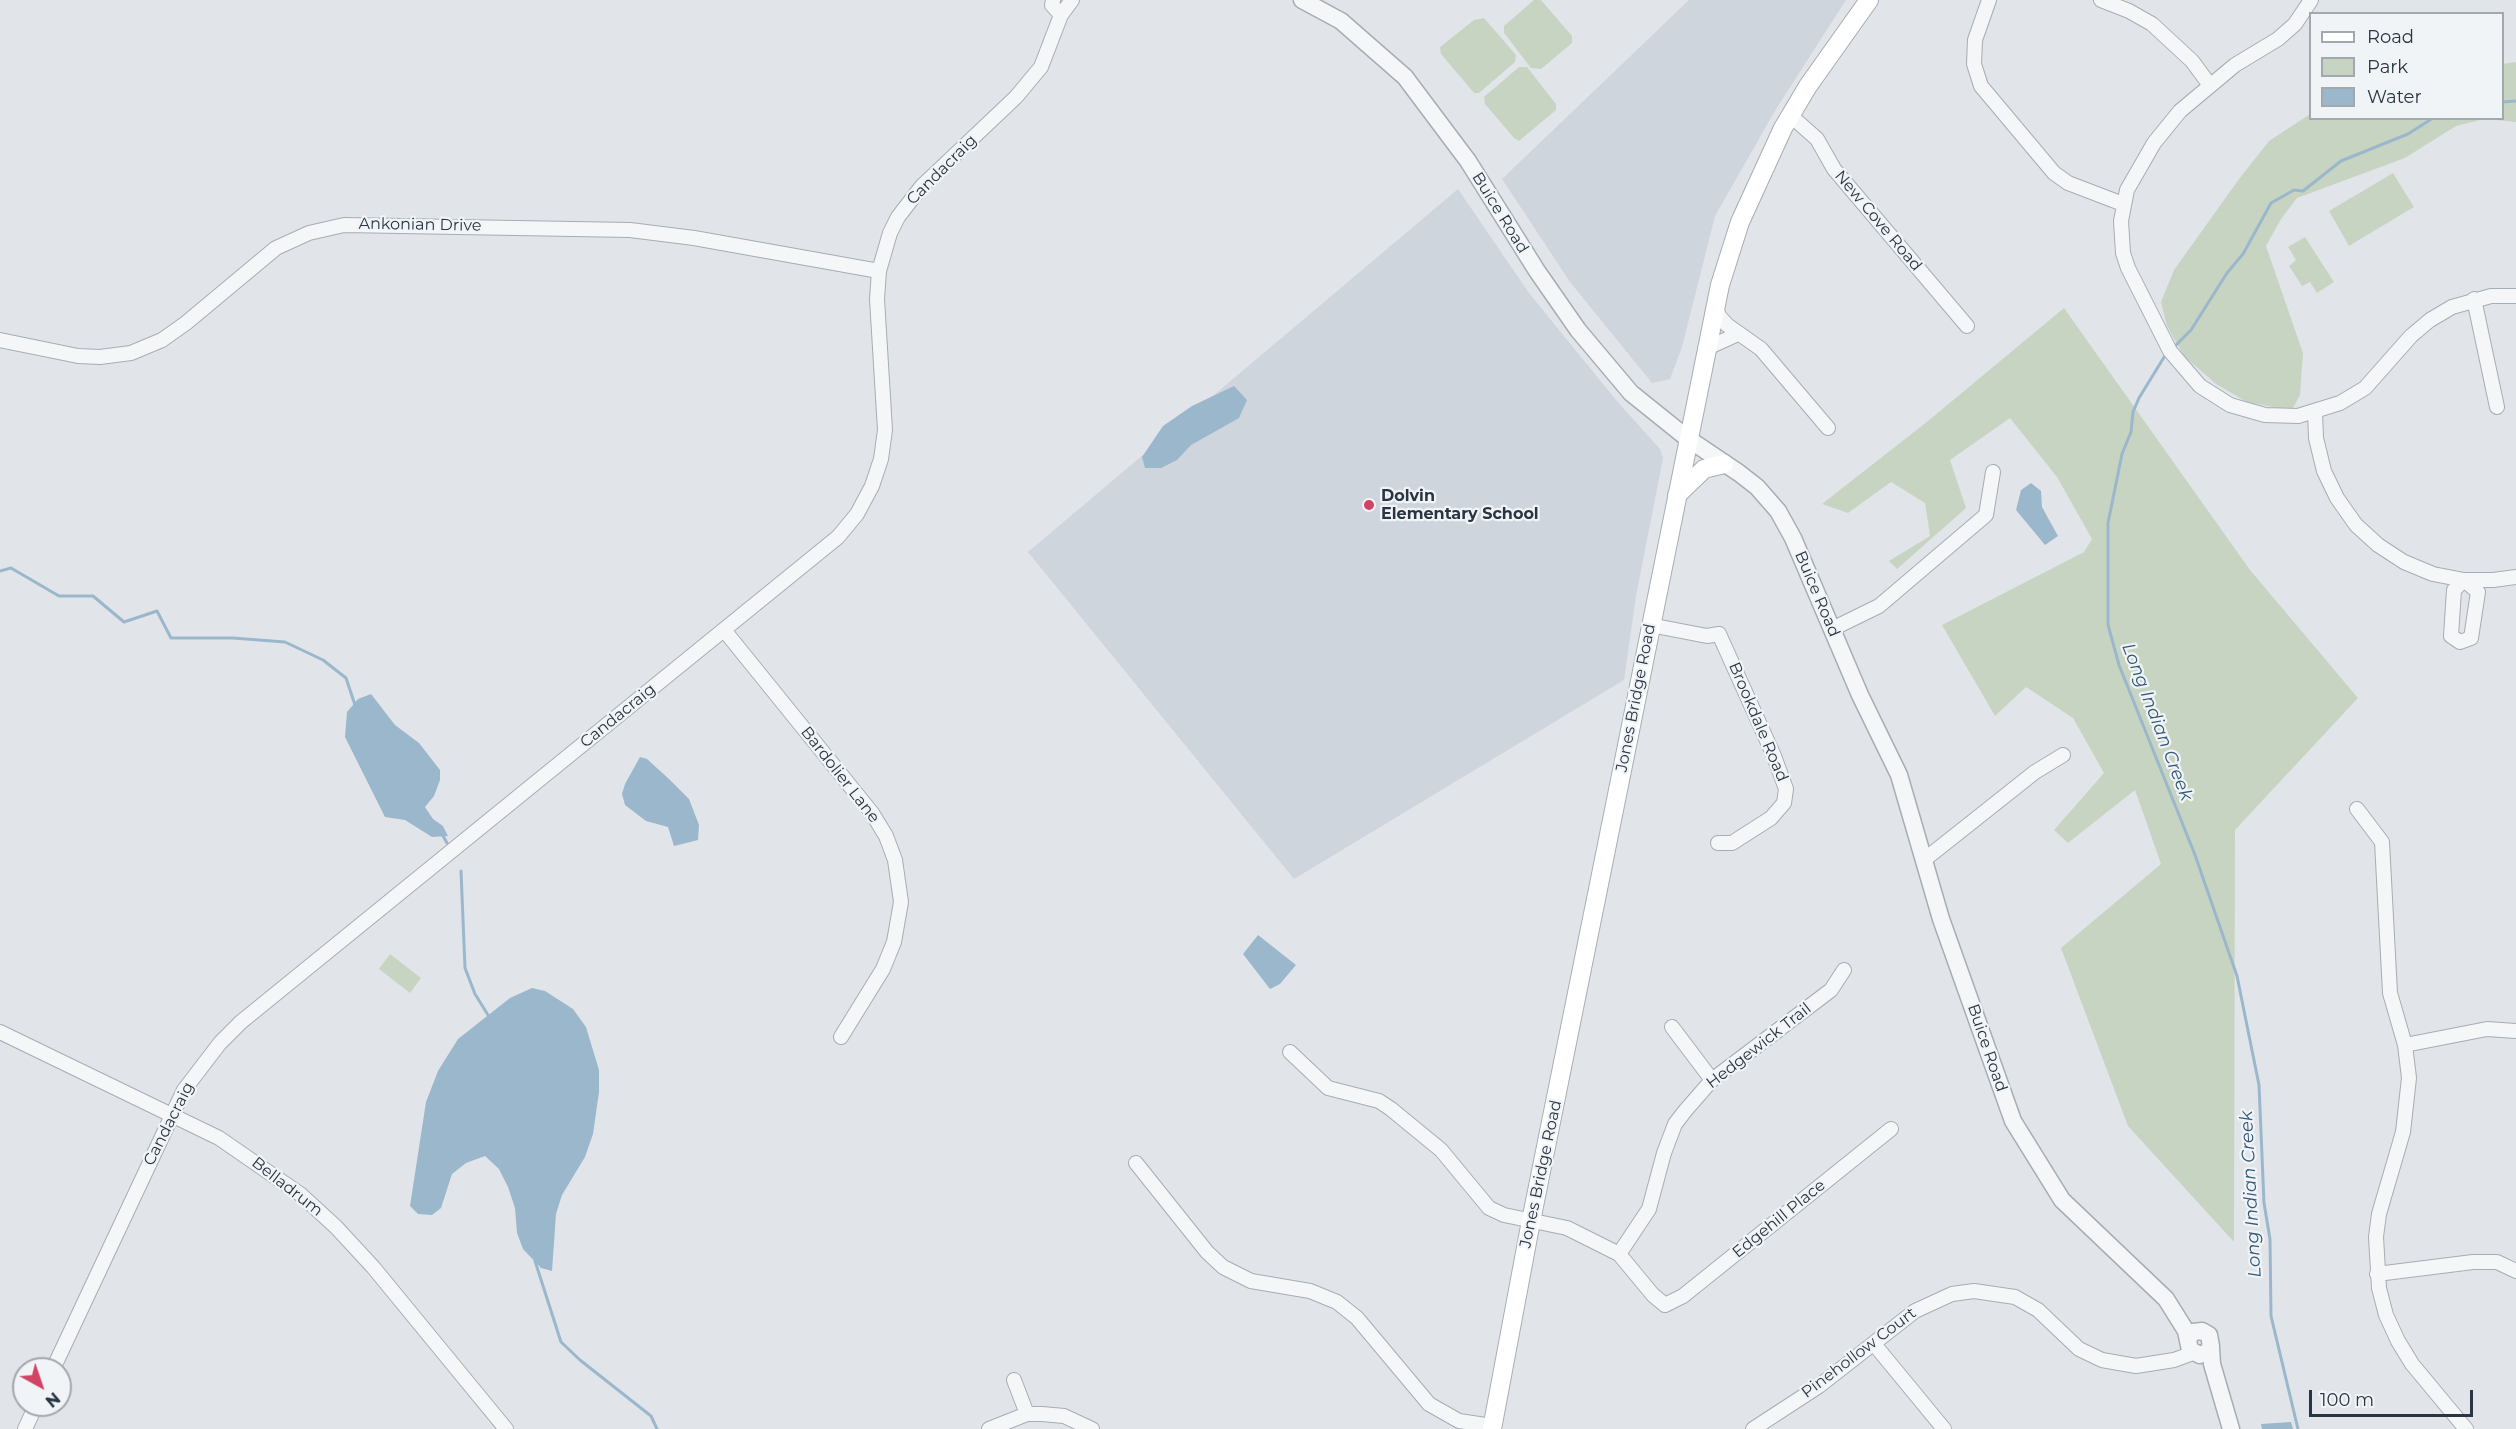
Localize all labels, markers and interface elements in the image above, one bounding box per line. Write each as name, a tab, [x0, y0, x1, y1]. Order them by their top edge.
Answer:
legend	[2309, 12, 2504, 120]
text: Road	[2367, 26, 2414, 48]
text: Park	[2367, 56, 2408, 78]
text: Water	[2367, 86, 2422, 108]
street label: Candacraig	[903, 131, 981, 209]
street label: New Cove Road	[1830, 167, 1926, 275]
street label: Buice Road	[1468, 169, 1532, 257]
street label: Ankonian Drive	[358, 214, 482, 236]
place label: Dolvin Elementary School	[1381, 486, 1539, 524]
marker: Dolvin Elementary School	[1362, 498, 1376, 512]
street label: Buice Road	[1790, 548, 1844, 640]
street label: Jones Bridge Road	[1612, 622, 1660, 774]
water label: Long Indian Creek	[2117, 640, 2197, 804]
street label: Brookdale Road	[1724, 659, 1792, 785]
street label: Candacraig	[577, 680, 659, 752]
street label: Bardolier Lane	[796, 723, 884, 827]
street label: Hedgewick Trail	[1703, 999, 1815, 1093]
street label: Buice Road	[1963, 1002, 2011, 1094]
street label: Candacraig	[140, 1079, 198, 1169]
street label: Jones Bridge Road	[1516, 1098, 1566, 1250]
water label: Long Indian Creek	[2236, 1110, 2266, 1278]
street label: Belladrum	[248, 1153, 326, 1221]
street label: Edgehill Place	[1729, 1176, 1829, 1262]
street label: Pinehollow Court	[1798, 1304, 1920, 1402]
north arrow	[12, 1357, 72, 1417]
scale bar	[2312, 1378, 2476, 1416]
text: N	[42, 1388, 64, 1411]
text: 100 m	[2320, 1389, 2374, 1411]

